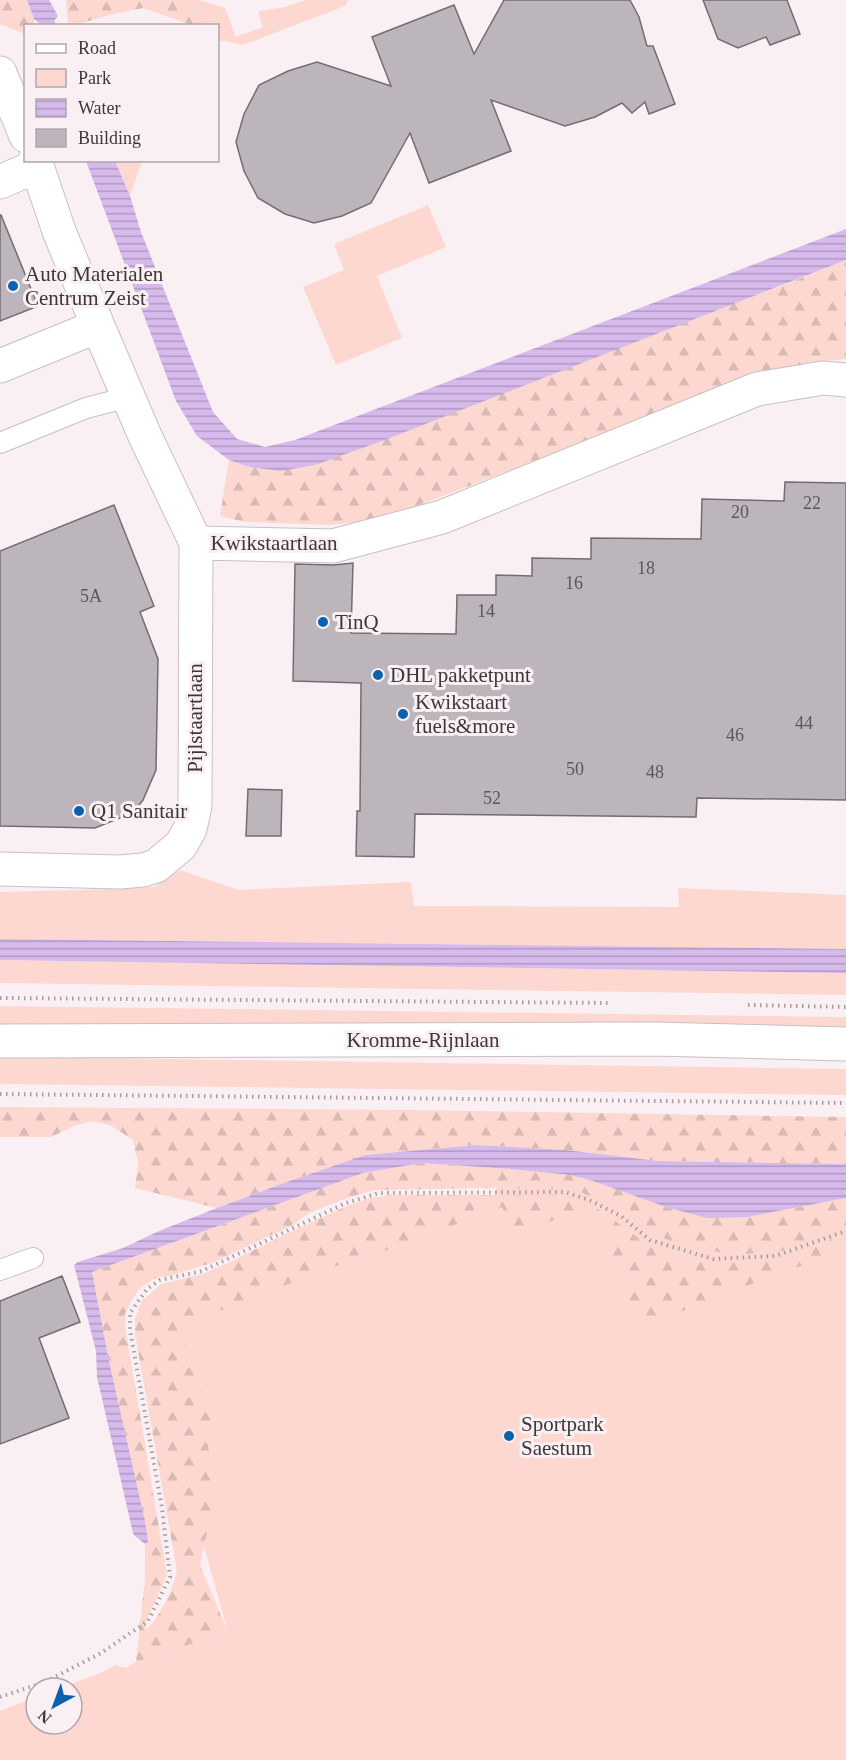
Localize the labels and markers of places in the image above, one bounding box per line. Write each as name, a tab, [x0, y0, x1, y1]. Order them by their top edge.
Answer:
place label: Auto Materialen Centrum Zeist	[25, 262, 164, 310]
marker: Auto Materialen Centrum Zeist	[6, 279, 20, 293]
place label: TinQ	[335, 610, 379, 634]
marker: TinQ	[316, 615, 330, 629]
place label: DHL pakketpunt	[390, 663, 531, 687]
marker: DHL pakketpunt	[371, 668, 385, 682]
place label: Kwikstaart fuels&more	[415, 690, 515, 738]
marker: Kwikstaart fuels&more	[396, 707, 410, 721]
place label: Q1 Sanitair	[91, 799, 187, 823]
marker: Q1 Sanitair	[72, 804, 86, 818]
place label: Sportpark Saestum	[521, 1412, 604, 1460]
marker: Sportpark Saestum	[502, 1429, 516, 1443]

